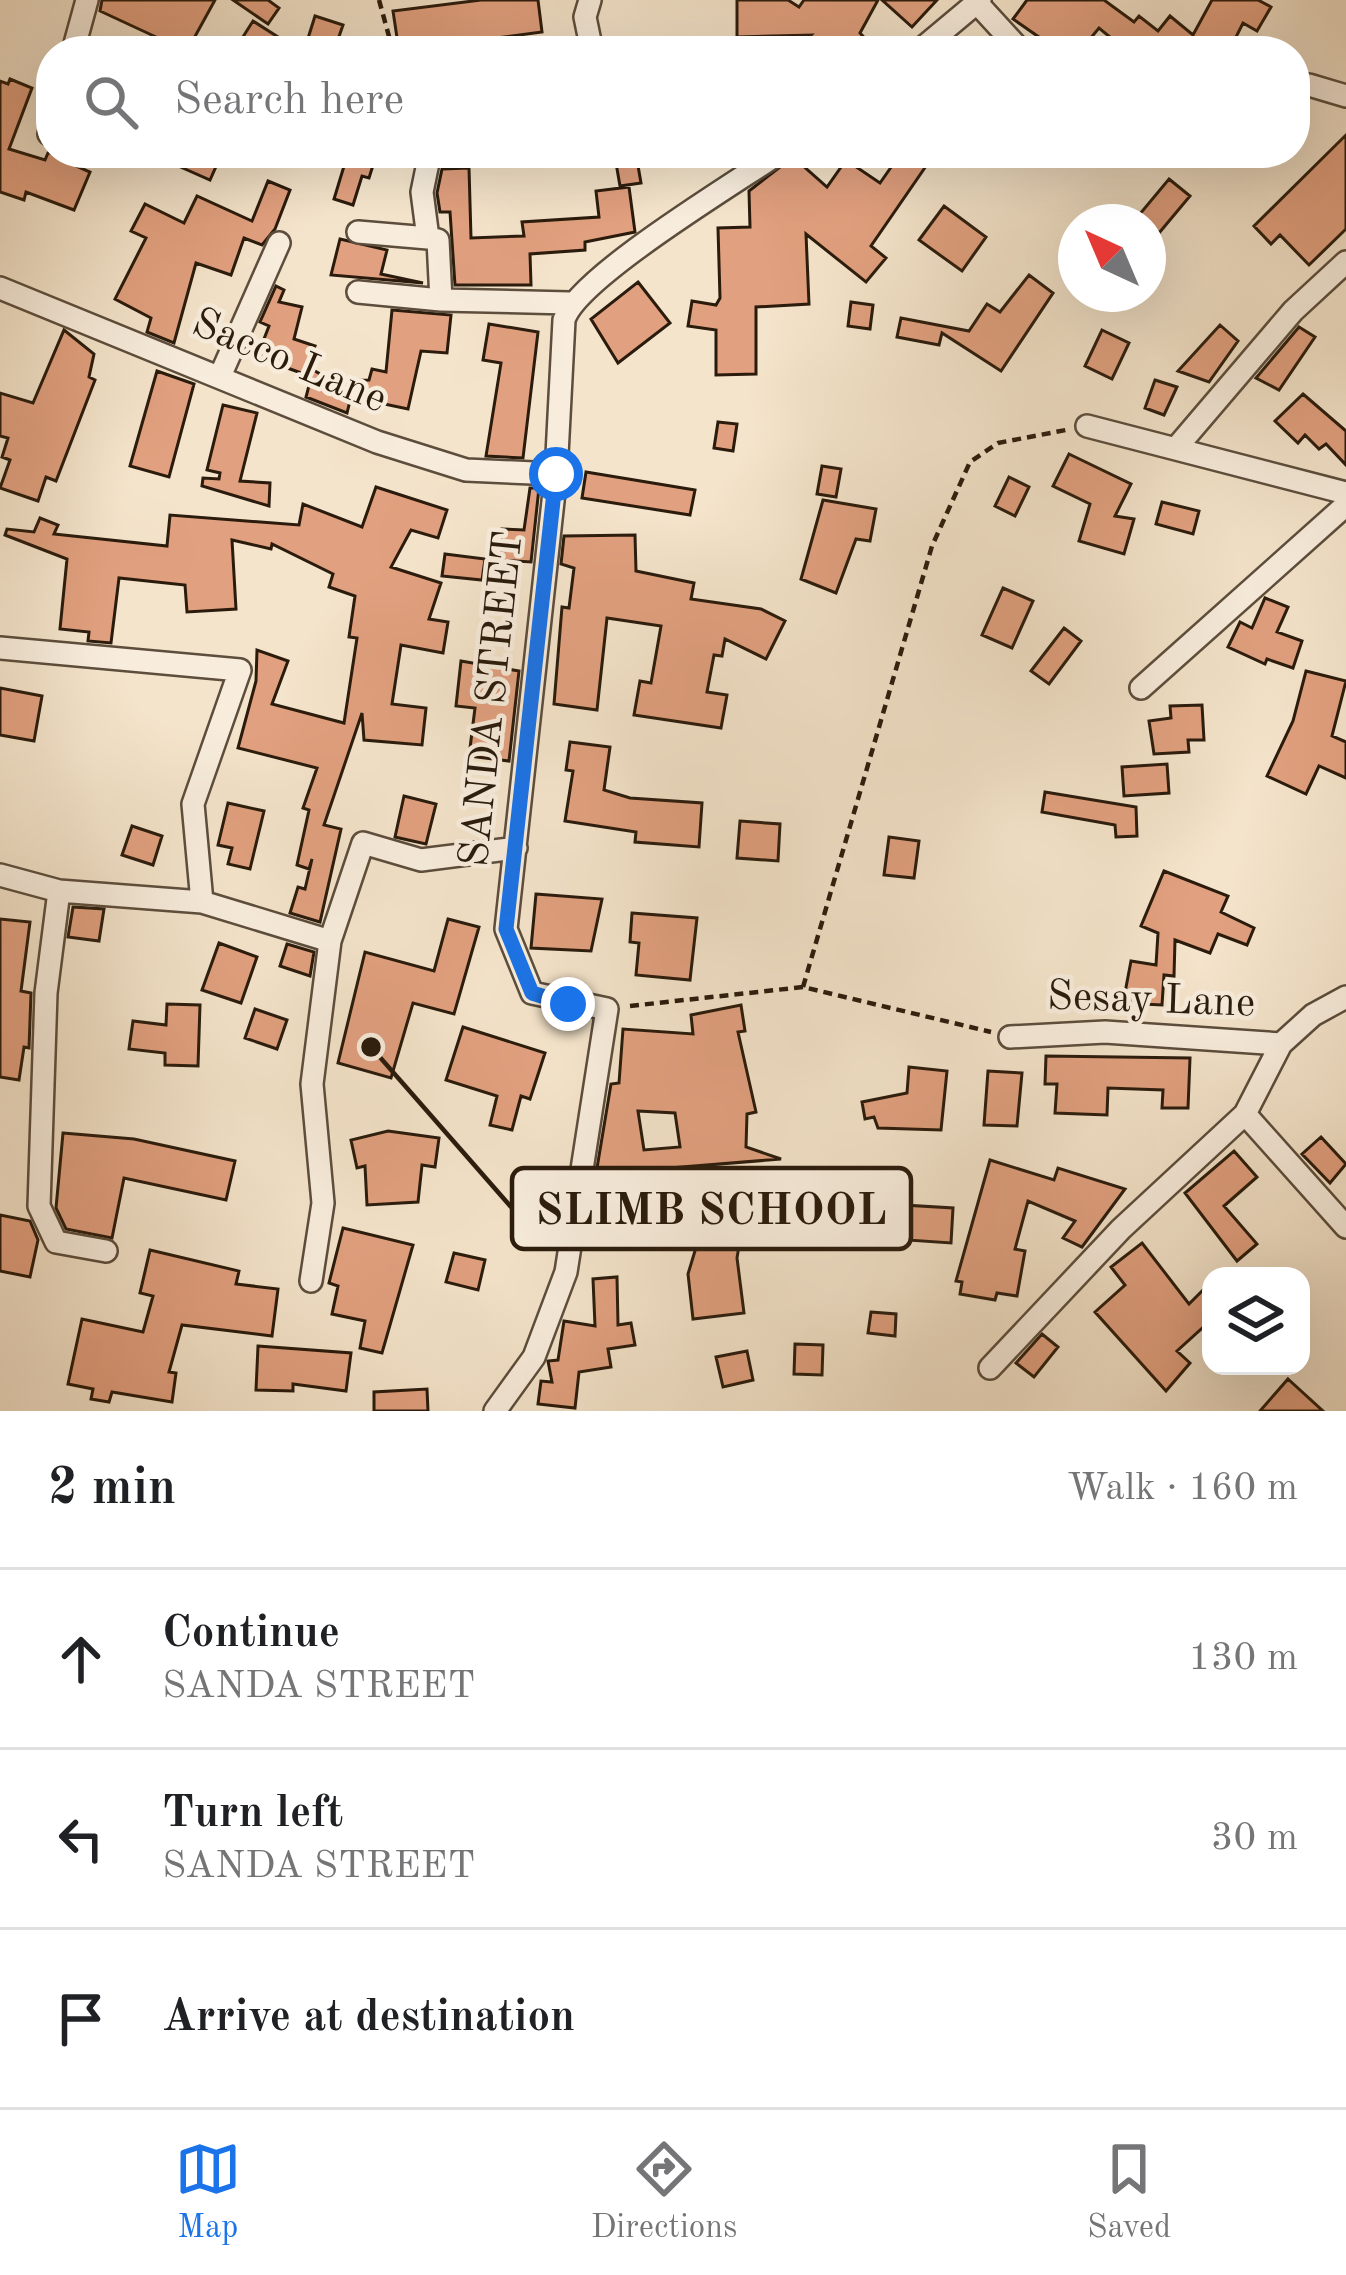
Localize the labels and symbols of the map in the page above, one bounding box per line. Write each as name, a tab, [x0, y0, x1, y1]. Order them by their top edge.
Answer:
north arrow	[1058, 204, 1166, 312]
street label: Sacco Lane	[186, 302, 392, 422]
route start	[529, 447, 583, 501]
street label: SANDA STREET	[454, 529, 532, 869]
street label: Sesay Lane	[1046, 976, 1256, 1026]
route end	[541, 977, 595, 1031]
callout: SLIMB SCHOOL	[512, 1168, 911, 1249]
text: SLIMB SCHOOL	[535, 1190, 887, 1235]

